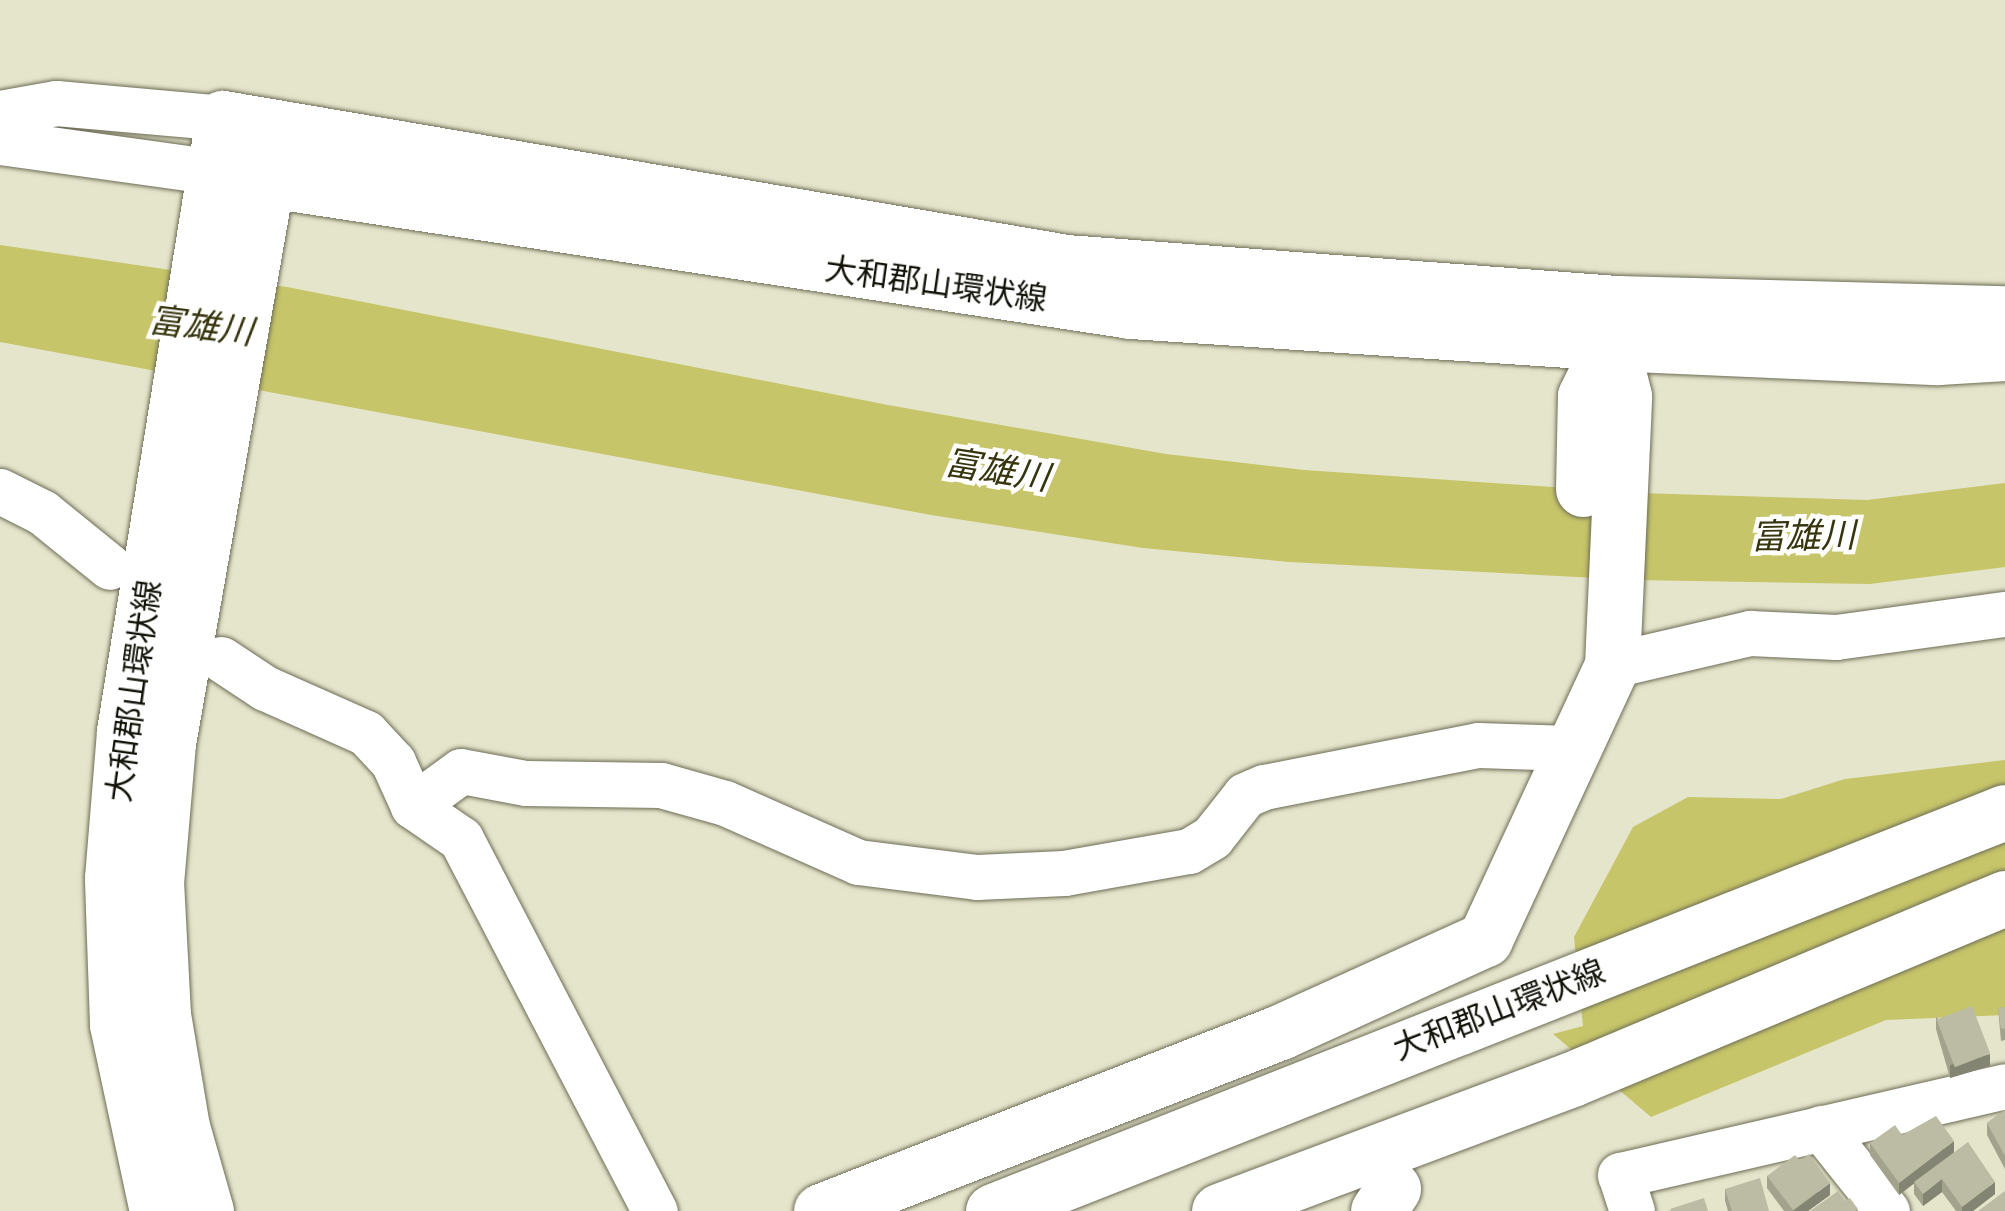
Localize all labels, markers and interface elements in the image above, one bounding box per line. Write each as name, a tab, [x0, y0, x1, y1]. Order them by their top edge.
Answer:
street label: 大和郡山環状線	[822, 249, 1050, 319]
water label: 富雄川	[146, 299, 256, 353]
water label: 富雄川	[942, 441, 1052, 499]
water label: 富雄川	[1750, 514, 1856, 558]
street label: 大和郡山環状線	[99, 577, 169, 805]
street label: 大和郡山環状線	[1388, 952, 1610, 1068]

